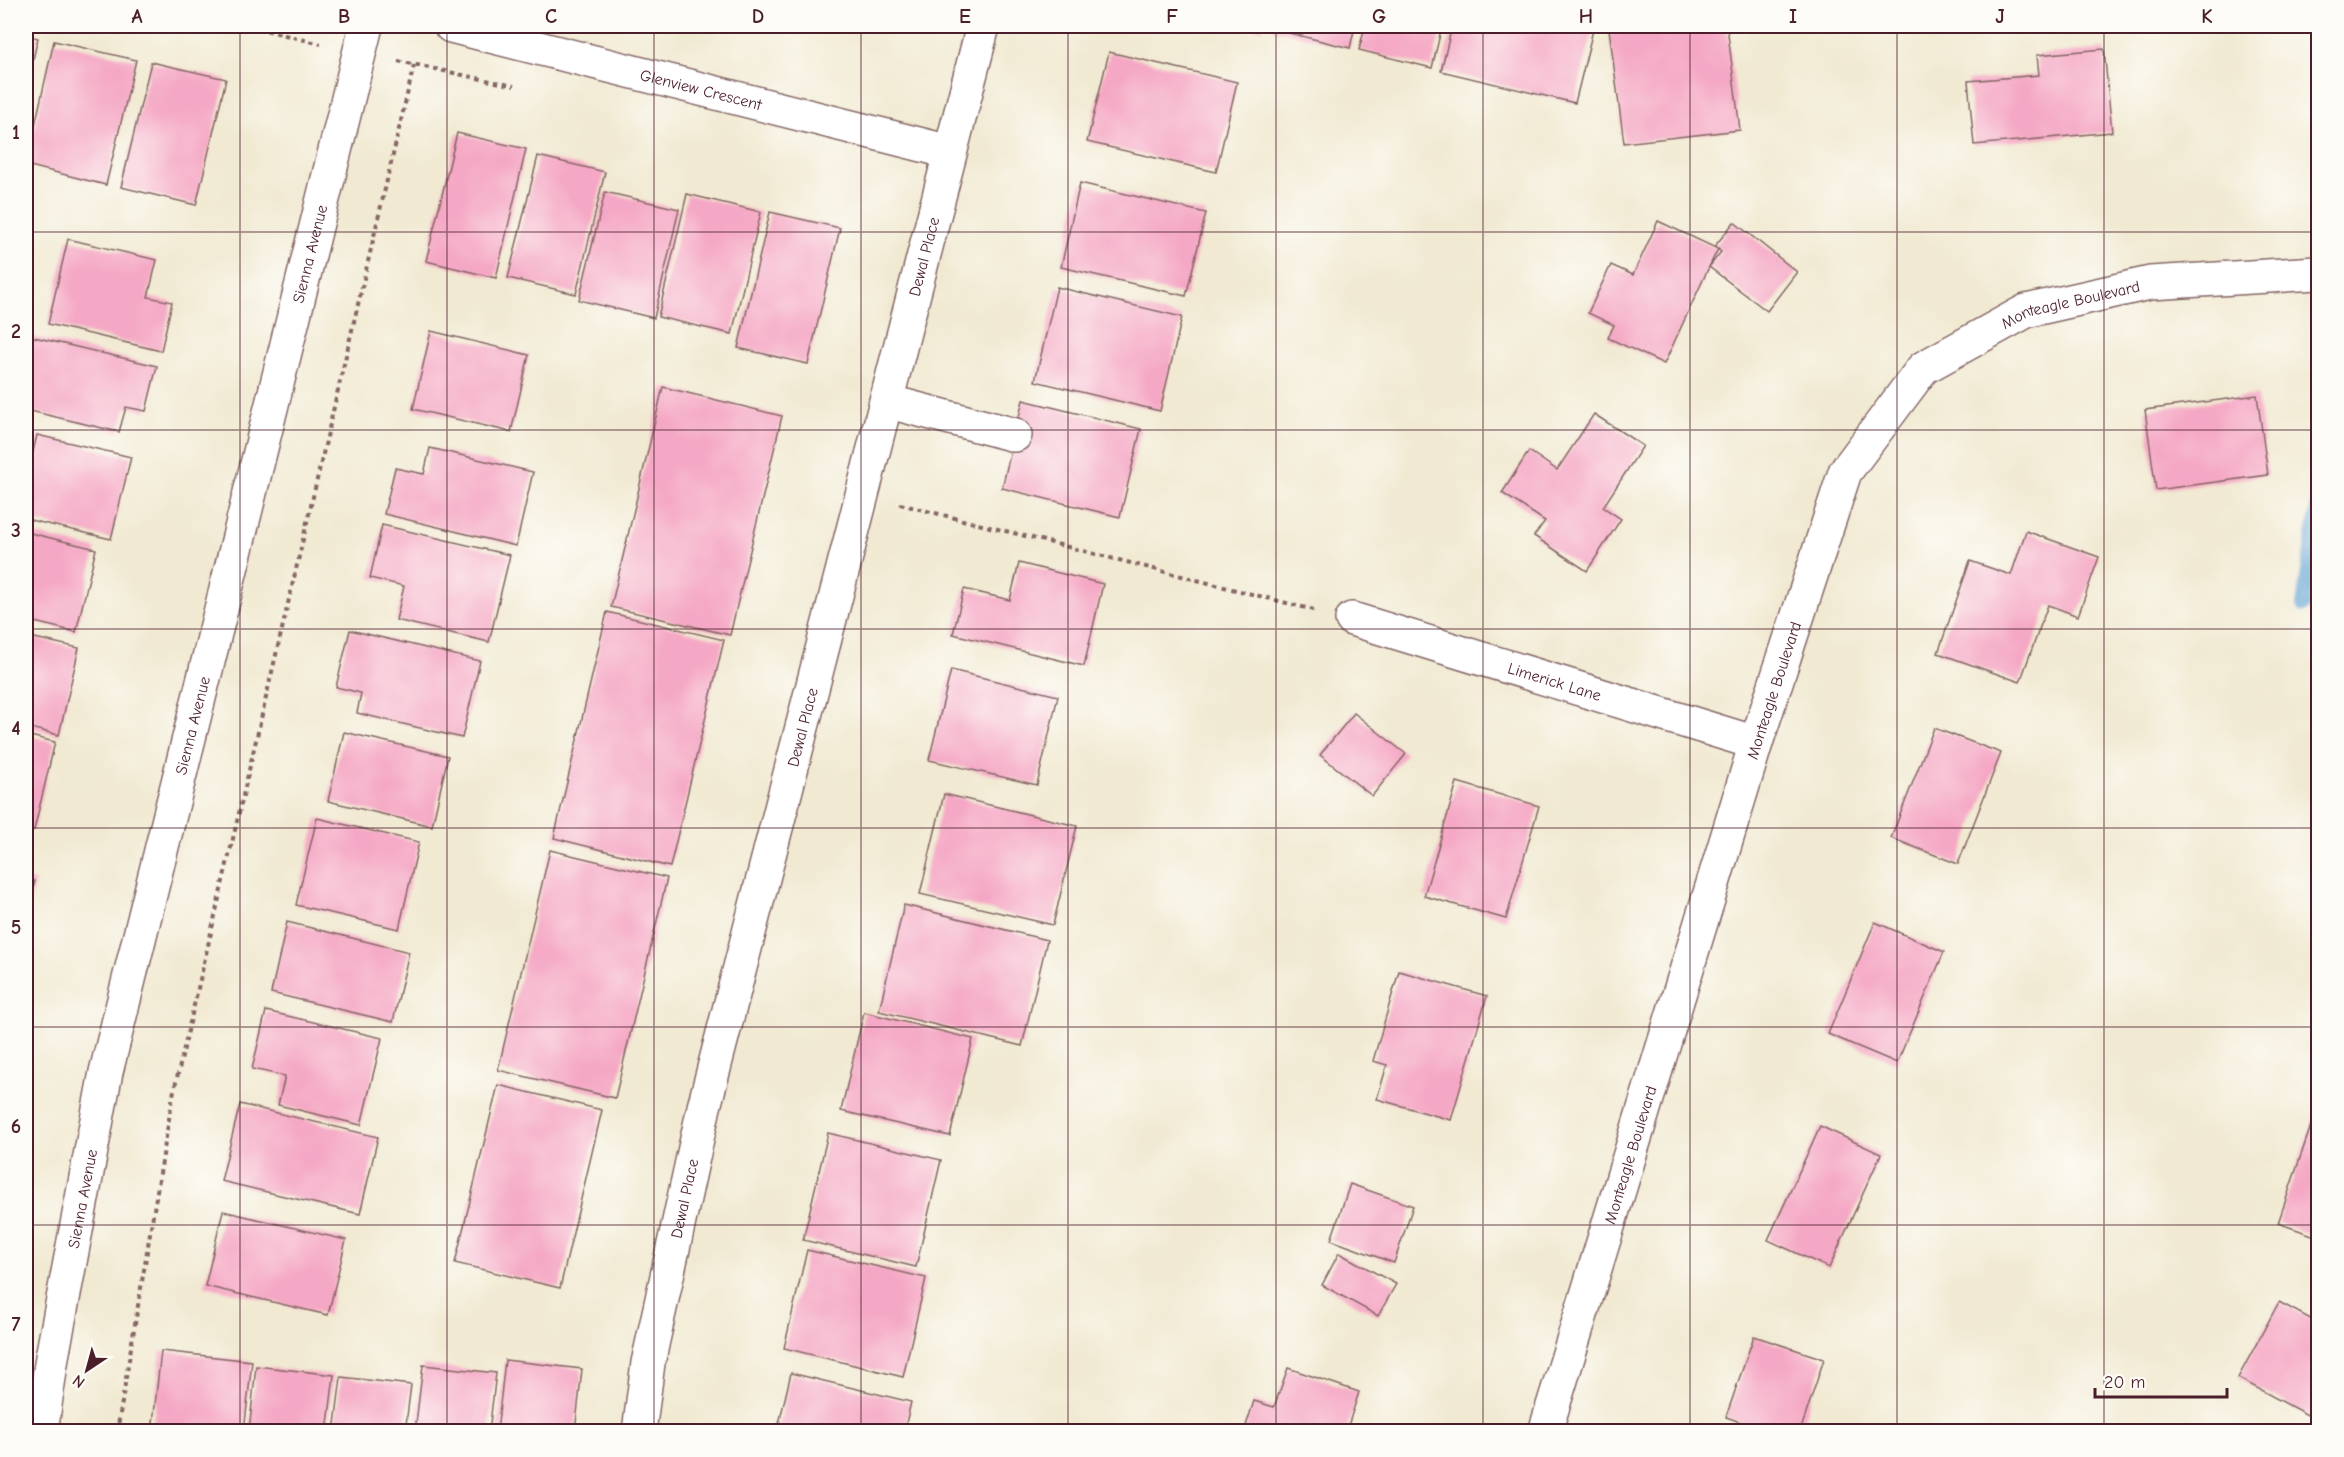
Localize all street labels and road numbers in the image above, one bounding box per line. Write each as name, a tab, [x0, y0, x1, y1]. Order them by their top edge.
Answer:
street label: Glenview Crescent	[638, 66, 764, 114]
street label: Sienna Avenue	[289, 203, 331, 305]
street label: Dewal Place	[906, 215, 943, 298]
street label: Monteagle Boulevard	[1998, 278, 2142, 333]
street label: Monteagle Boulevard	[1744, 620, 1805, 762]
street label: Limerick Lane	[1506, 659, 1603, 705]
street label: Sienna Avenue	[172, 675, 214, 777]
street label: Dewal Place	[784, 686, 822, 769]
street label: Monteagle Boulevard	[1601, 1084, 1661, 1226]
street label: Sienna Avenue	[65, 1148, 101, 1250]
street label: Dewal Place	[668, 1157, 702, 1240]

